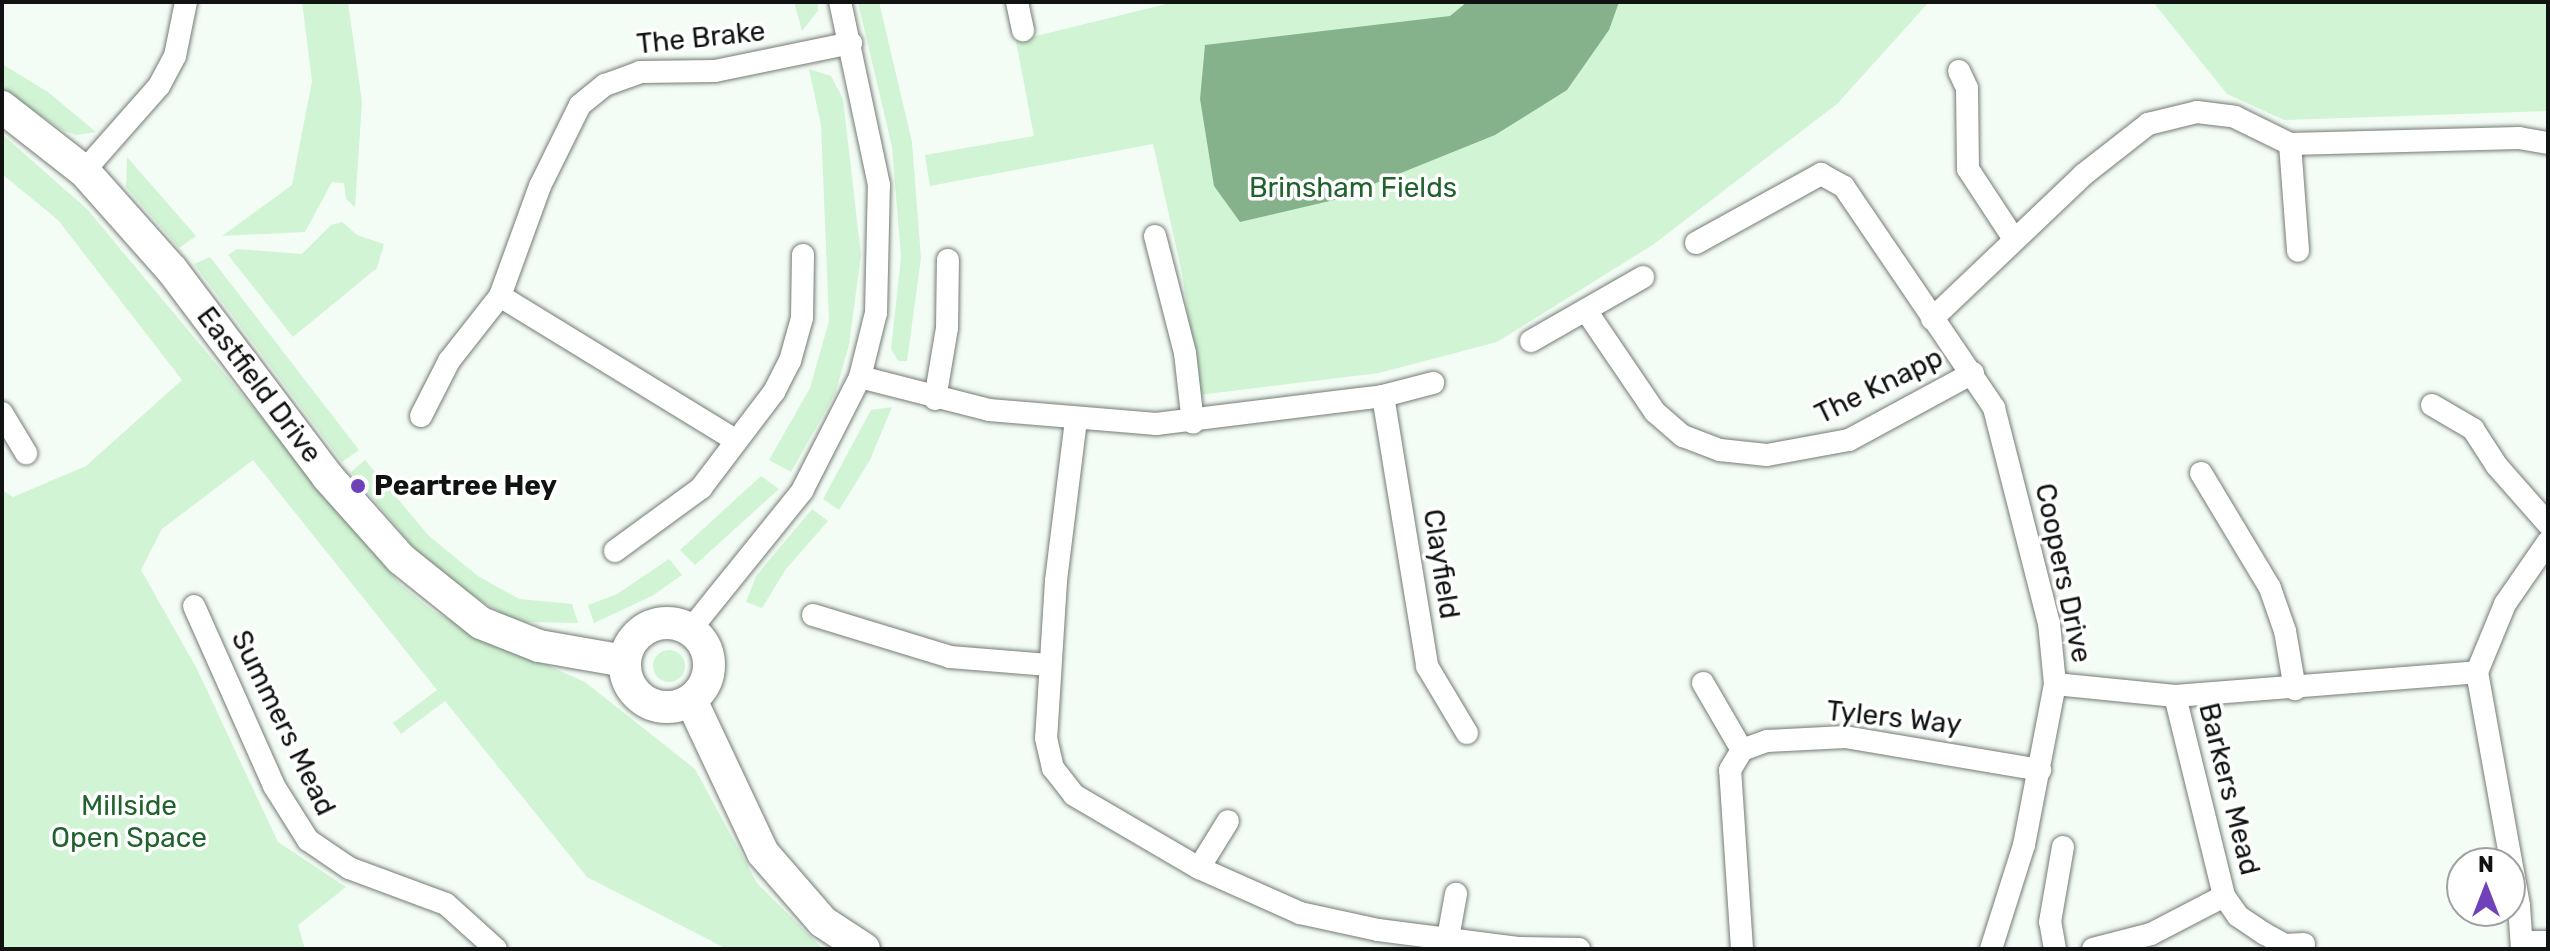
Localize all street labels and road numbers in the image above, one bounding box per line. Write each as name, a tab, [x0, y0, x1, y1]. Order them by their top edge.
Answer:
street label: The Brake	[635, 15, 767, 61]
street label: Eastfield Drive	[189, 300, 329, 470]
street label: The Knapp	[1810, 341, 1948, 431]
street label: Coopers Drive	[2028, 480, 2098, 666]
street label: Clayfield	[1416, 507, 1466, 621]
street label: Summers Mead	[224, 625, 342, 821]
street label: Tylers Way	[1825, 694, 1963, 742]
street label: Barkers Mead	[2191, 700, 2267, 878]

